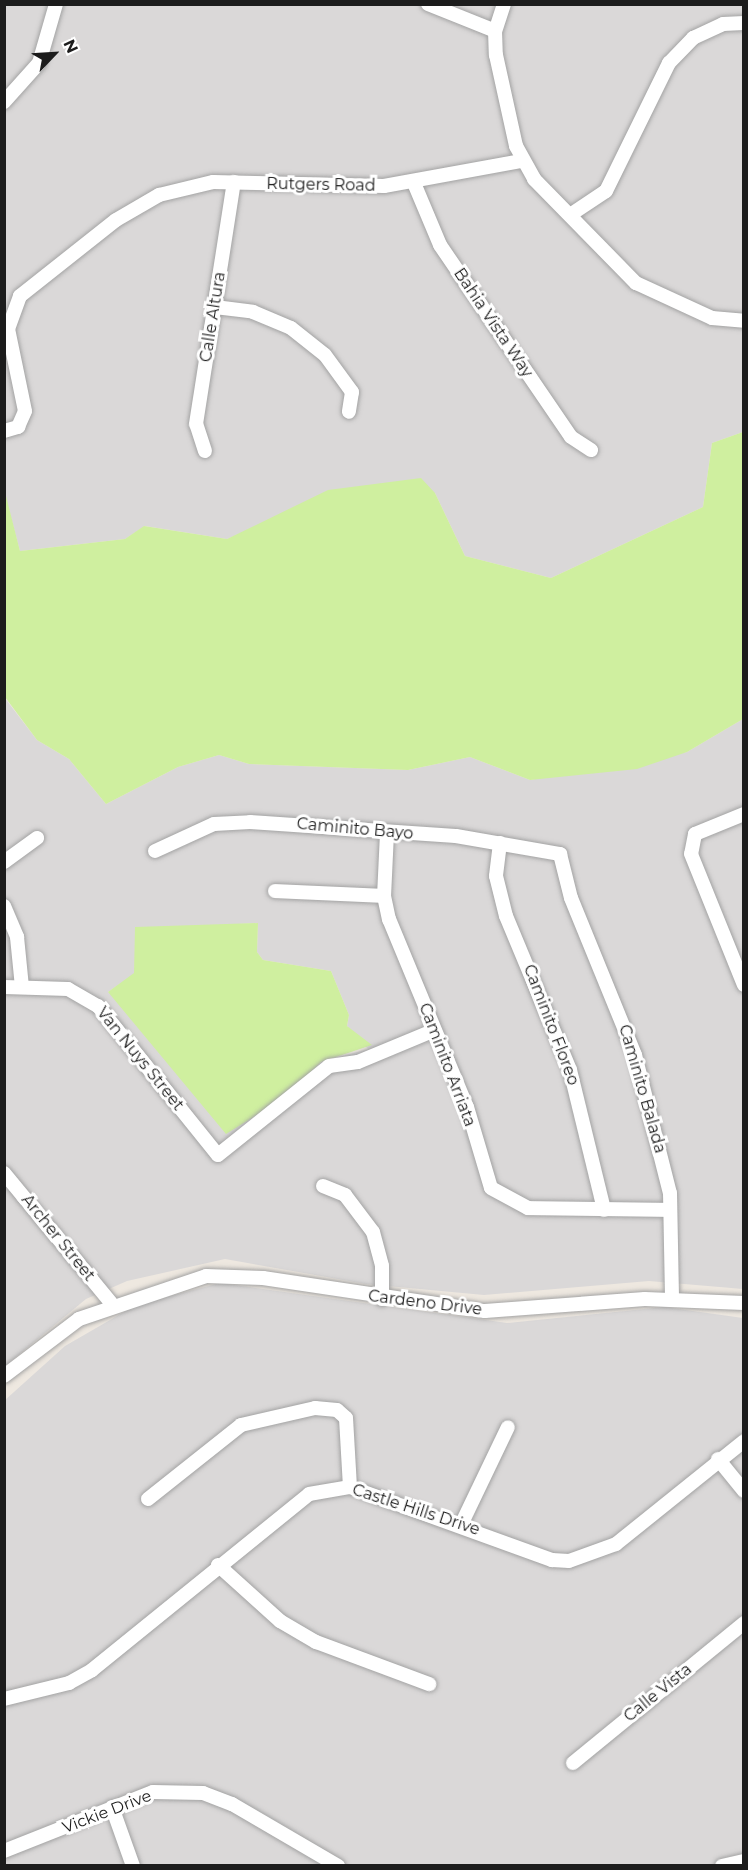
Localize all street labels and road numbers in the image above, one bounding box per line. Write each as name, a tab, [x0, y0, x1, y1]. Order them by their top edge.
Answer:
street label: Rutgers Road	[266, 174, 376, 196]
street label: Bahia Vista Way	[449, 265, 537, 381]
street label: Calle Altura	[196, 270, 230, 364]
street label: Caminito Bayo	[296, 814, 414, 844]
street label: Caminito Floreo	[519, 962, 583, 1088]
street label: Caminito Arriata	[415, 1001, 479, 1129]
street label: Van Nuys Street	[92, 1003, 188, 1115]
street label: Caminito Balada	[614, 1022, 670, 1156]
street label: Archer Street	[17, 1191, 99, 1285]
street label: Cardeno Drive	[367, 1287, 483, 1319]
street label: Castle Hills Drive	[350, 1480, 482, 1540]
street label: Calle Vista	[620, 1660, 696, 1726]
street label: Vickie Drive	[60, 1786, 154, 1838]

